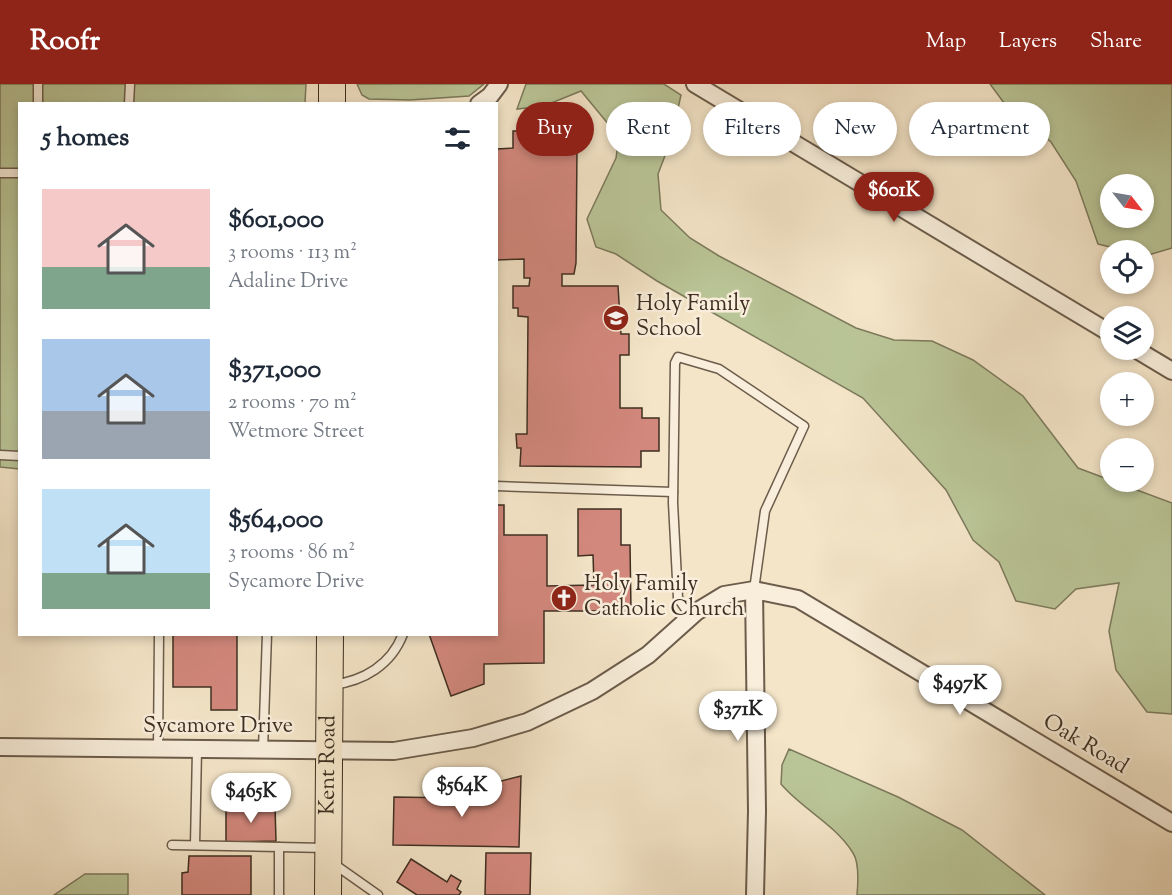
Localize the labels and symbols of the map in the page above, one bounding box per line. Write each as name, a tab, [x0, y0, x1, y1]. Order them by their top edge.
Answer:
pin: $601K	[852, 172, 936, 223]
north arrow	[1100, 174, 1154, 228]
place label: Holy Family School	[636, 289, 750, 346]
school or university icon: Holy Family School	[601, 303, 631, 333]
place label: Holy Family Catholic Church	[584, 569, 745, 626]
church icon: Holy Family Catholic Church	[549, 583, 579, 613]
pin: $497K	[918, 665, 1002, 716]
pin: $371K	[696, 691, 780, 742]
street label: Oak Road	[1036, 707, 1134, 783]
street label: Sycamore Drive	[143, 711, 293, 743]
street label: Kent Road	[313, 715, 345, 815]
pin: $564K	[420, 767, 504, 818]
pin: $465K	[209, 773, 293, 824]

